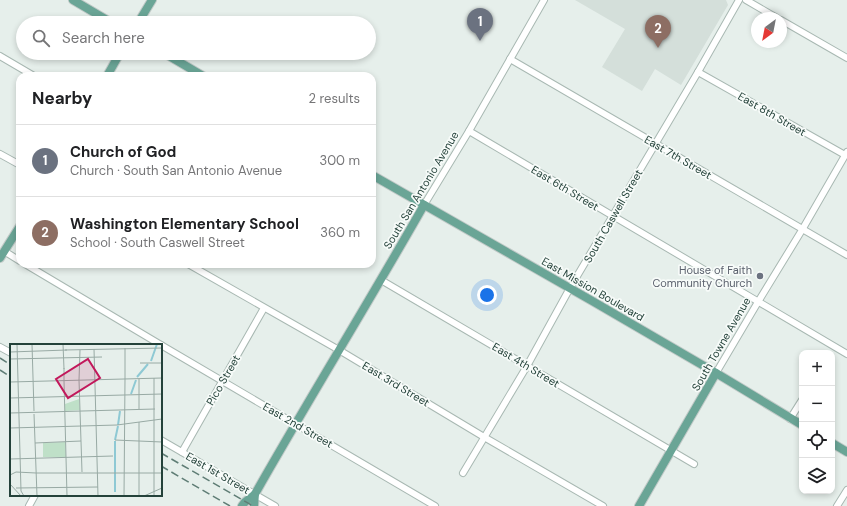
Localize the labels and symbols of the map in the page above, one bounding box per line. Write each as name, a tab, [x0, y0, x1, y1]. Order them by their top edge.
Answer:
pin: 1	[467, 8, 493, 41]
north arrow	[751, 12, 787, 48]
pin: 2	[645, 15, 671, 48]
street label: East 8th Street	[736, 89, 808, 139]
street label: South San Antonio Avenue	[380, 129, 462, 251]
street label: East 7th Street	[642, 132, 714, 182]
street label: East 6th Street	[529, 162, 601, 214]
street label: South Caswell Street	[581, 167, 645, 265]
street label: East Mission Boulevard	[539, 254, 647, 324]
place label: House of Faith Community Church	[652, 263, 752, 290]
marker: House of Faith Community Church	[755, 271, 765, 281]
your location	[477, 285, 497, 305]
street label: South Towne Avenue	[689, 295, 753, 393]
street label: East 4th Street	[490, 339, 562, 391]
inset map	[10, 344, 162, 496]
street label: Pico Street	[203, 352, 243, 408]
street label: East 3rd Street	[360, 358, 432, 410]
street label: East 2nd Street	[261, 399, 335, 451]
street label: East 1st Street	[183, 449, 253, 497]

